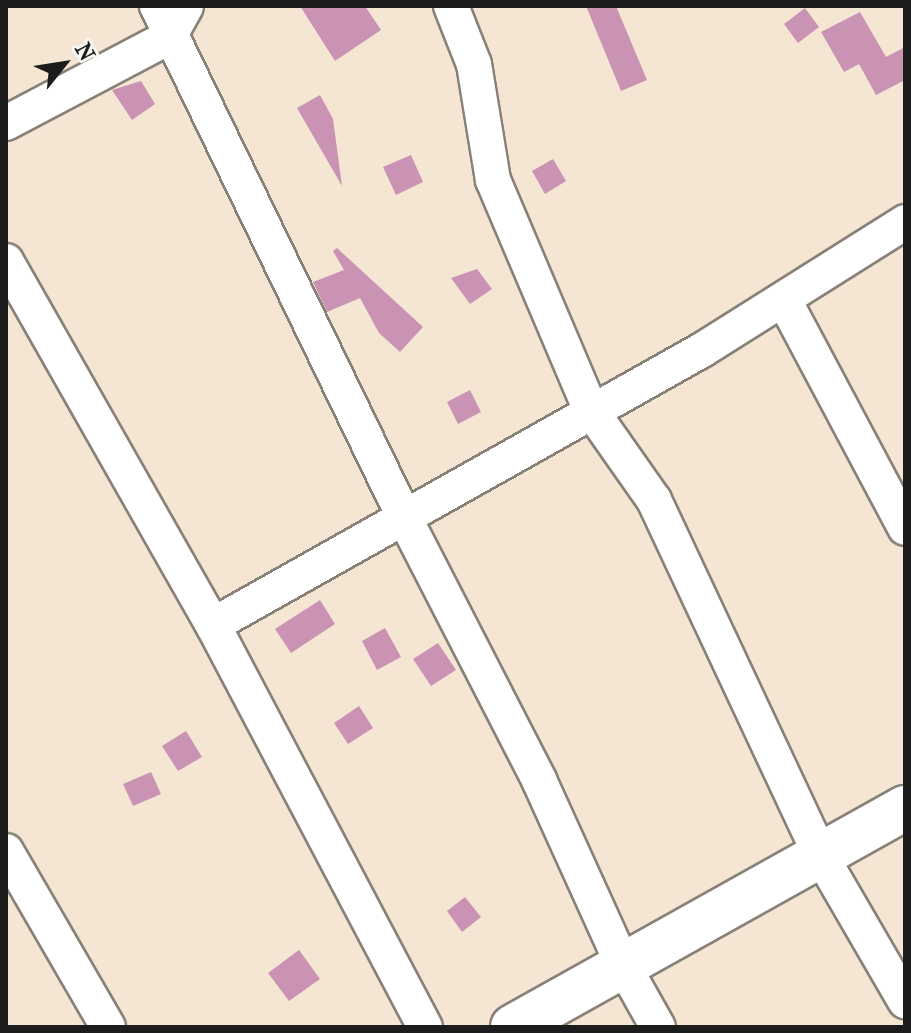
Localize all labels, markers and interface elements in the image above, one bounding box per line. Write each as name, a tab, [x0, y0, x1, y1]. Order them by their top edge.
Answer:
north arrow	[24, 24, 104, 104]
text: N	[69, 38, 100, 66]

